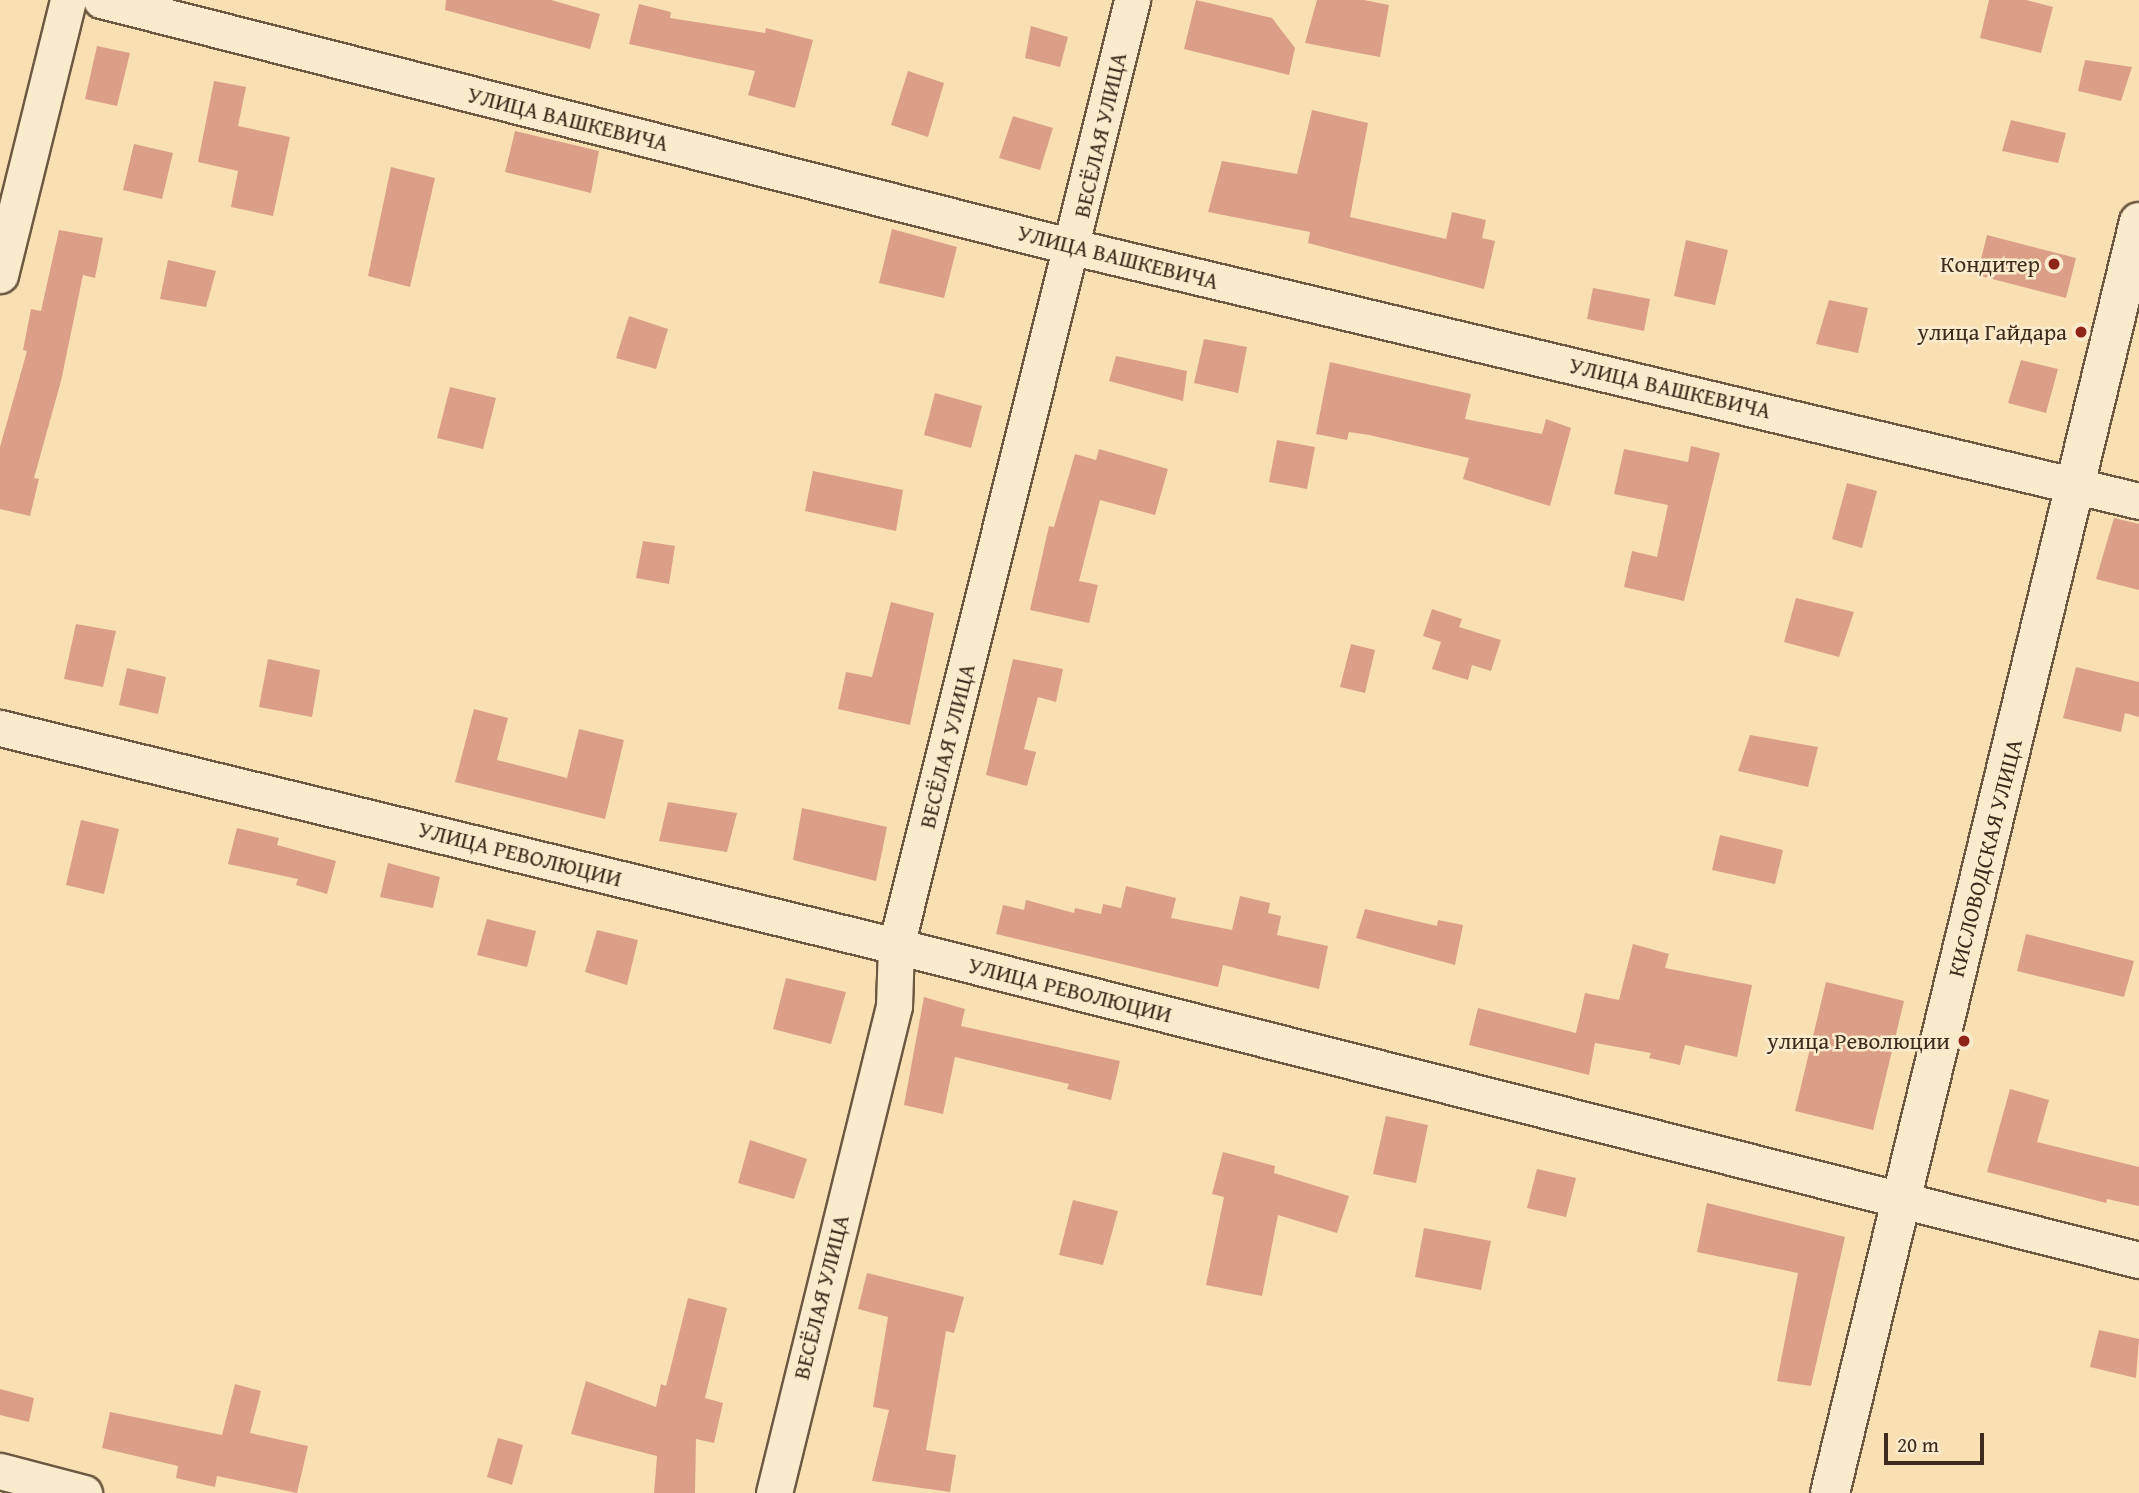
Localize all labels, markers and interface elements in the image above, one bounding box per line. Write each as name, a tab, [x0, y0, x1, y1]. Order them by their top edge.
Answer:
street label: ВЕСЁЛАЯ УЛИЦА	[1068, 50, 1132, 220]
street label: УЛИЦА ВАШКЕВИЧА	[464, 81, 672, 157]
street label: УЛИЦА ВАШКЕВИЧА	[1014, 219, 1222, 295]
place label: Кондитер	[1940, 250, 2040, 278]
marker: Кондитер	[2046, 256, 2062, 272]
place label: улица Гайдара	[1917, 318, 2067, 346]
marker: улица Гайдара	[2073, 324, 2089, 340]
street label: УЛИЦА ВАШКЕВИЧА	[1566, 351, 1774, 425]
street label: ВЕСЁЛАЯ УЛИЦА	[913, 661, 981, 831]
street label: КИСЛОВОДСКАЯ УЛИЦА	[1942, 736, 2028, 980]
street label: УЛИЦА РЕВОЛЮЦИИ	[415, 815, 625, 893]
street label: УЛИЦА РЕВОЛЮЦИИ	[965, 951, 1175, 1029]
place label: улица Революции	[1767, 1027, 1950, 1055]
marker: улица Революции	[1956, 1033, 1972, 1049]
street label: ВЕСЁЛАЯ УЛИЦА	[787, 1212, 855, 1382]
scale bar	[1887, 1420, 1987, 1464]
text: 20 m	[1897, 1429, 1939, 1460]

